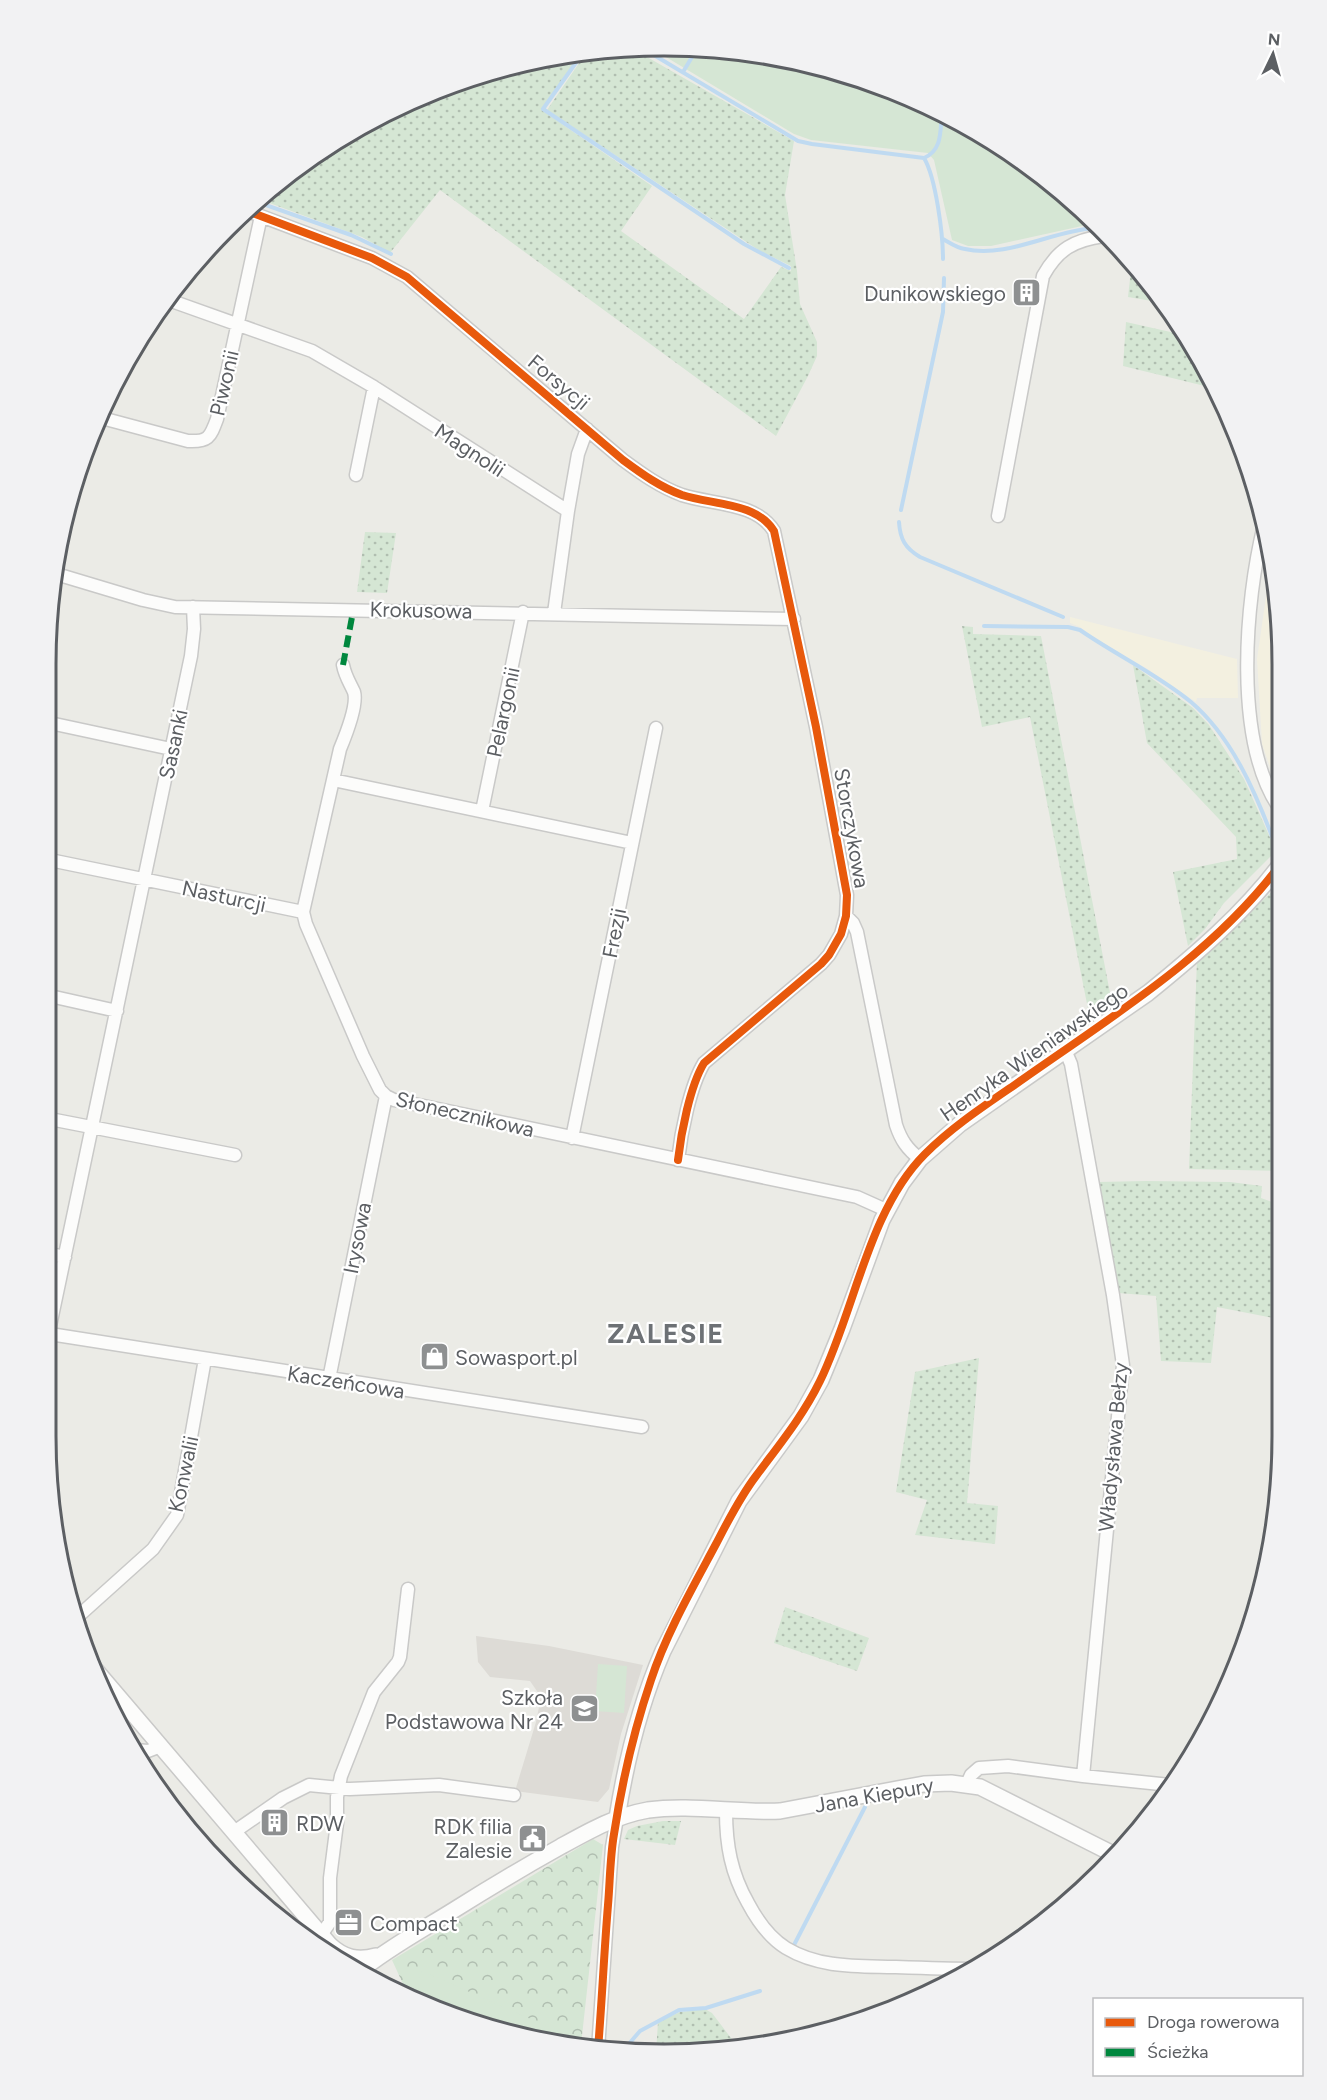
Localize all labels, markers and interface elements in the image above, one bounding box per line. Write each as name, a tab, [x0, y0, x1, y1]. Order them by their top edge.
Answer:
north arrow	[1243, 24, 1303, 84]
text: N	[1267, 30, 1281, 50]
building icon: Dunikowskiego	[1011, 277, 1043, 309]
place label: Dunikowskiego	[864, 281, 1006, 306]
street label: Piwonii	[204, 348, 244, 418]
street label: Forsycji	[523, 349, 595, 415]
street label: Magnolii	[430, 418, 510, 482]
street label: Krokusowa	[370, 597, 472, 623]
street label: Pelargonii	[481, 664, 525, 760]
street label: Sasanki	[153, 707, 193, 781]
street label: Storczykowa	[829, 766, 875, 890]
street label: Nasturcji	[180, 875, 268, 917]
street label: Frezji	[597, 906, 631, 960]
street label: Henryka Wieniawskiego	[935, 978, 1133, 1126]
street label: Słonecznikowa	[393, 1086, 537, 1142]
street label: Irysowa	[338, 1200, 376, 1276]
district label: ZALESIE	[607, 1317, 725, 1350]
shop icon: Sowasport.pl	[418, 1341, 450, 1373]
place label: Sowasport.pl	[455, 1345, 578, 1370]
street label: Kaczeńcowa	[286, 1360, 406, 1404]
street label: Władysława Bełzy	[1093, 1361, 1133, 1533]
street label: Konwalii	[163, 1433, 203, 1515]
place label: Szkoła Podstawowa Nr 24	[385, 1685, 563, 1734]
school or university icon: Szkoła Podstawowa Nr 24	[568, 1693, 600, 1725]
street label: Jana Kiepury	[812, 1772, 936, 1818]
building icon: RDW	[259, 1807, 291, 1839]
place label: RDW	[296, 1811, 344, 1836]
place label: RDK filia Zalesie	[434, 1814, 512, 1863]
public building icon: RDK filia Zalesie	[517, 1822, 549, 1854]
office icon: Compact	[333, 1907, 365, 1939]
place label: Compact	[370, 1911, 458, 1936]
legend	[1093, 1998, 1303, 2076]
text: Droga rowerowa	[1147, 2011, 1279, 2033]
text: Ścieżka	[1147, 2041, 1208, 2063]

